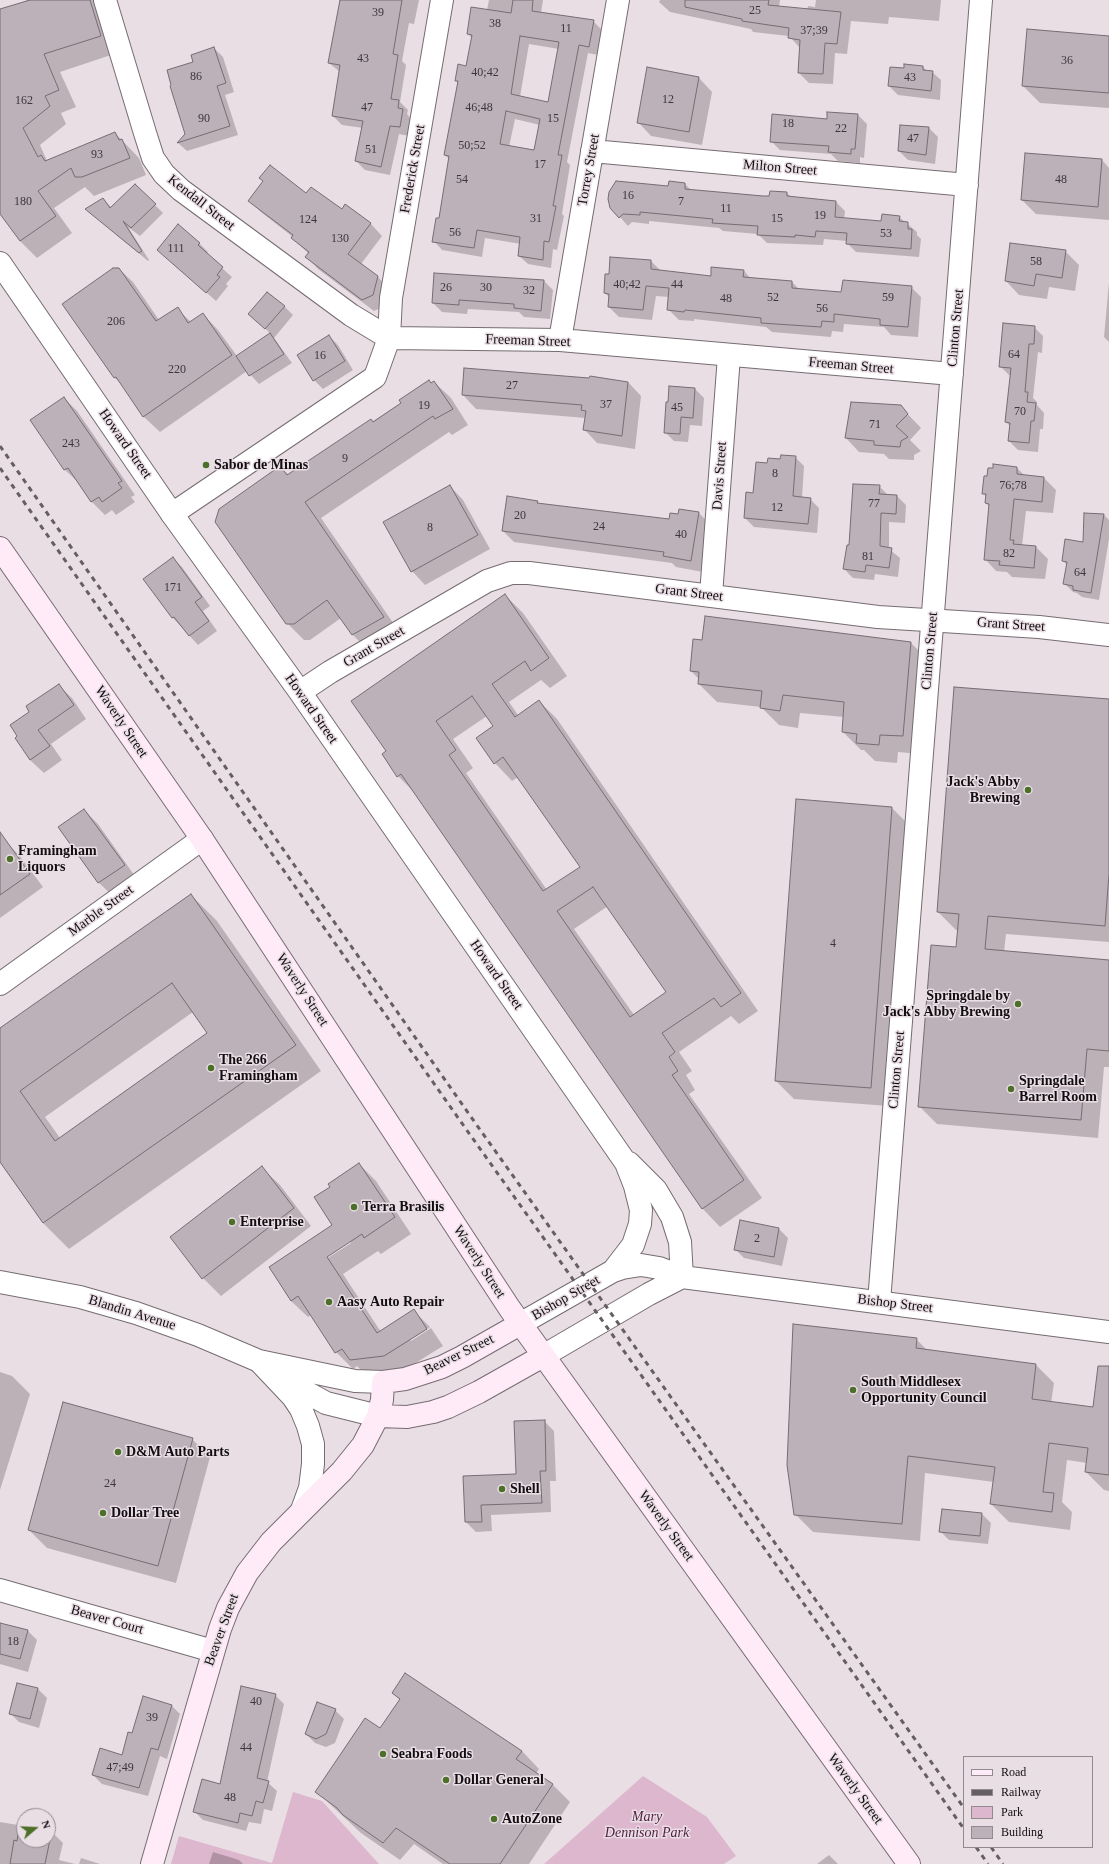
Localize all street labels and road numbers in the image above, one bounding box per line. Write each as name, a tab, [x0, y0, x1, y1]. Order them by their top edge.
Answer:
street label: Frederick Street	[397, 123, 429, 215]
street label: Torrey Street	[574, 132, 604, 208]
street label: Milton Street	[742, 156, 818, 180]
street label: Kendall Street	[164, 172, 238, 234]
street label: Clinton Street	[944, 288, 968, 368]
street label: Freeman Street	[485, 331, 571, 351]
street label: Freeman Street	[808, 354, 894, 378]
street label: Howard Street	[95, 406, 155, 482]
street label: Davis Street	[709, 441, 731, 511]
street label: Grant Street	[654, 581, 724, 605]
street label: Clinton Street	[918, 611, 942, 691]
street label: Grant Street	[976, 614, 1046, 636]
street label: Grant Street	[340, 623, 408, 671]
street label: Howard Street	[281, 671, 341, 747]
street label: Waverly Street	[91, 683, 151, 761]
street label: Marble Street	[65, 882, 137, 940]
street label: Howard Street	[466, 937, 526, 1013]
street label: Waverly Street	[272, 951, 332, 1029]
street label: Clinton Street	[885, 1030, 909, 1110]
street label: Waverly Street	[449, 1223, 509, 1301]
street label: Bishop Street	[529, 1272, 603, 1324]
street label: Bishop Street	[856, 1291, 934, 1317]
street label: Blandin Avenue	[86, 1292, 178, 1334]
street label: Beaver Street	[421, 1331, 497, 1379]
street label: Waverly Street	[635, 1487, 697, 1565]
street label: Beaver Street	[201, 1592, 243, 1668]
street label: Beaver Court	[69, 1602, 145, 1638]
street label: Waverly Street	[824, 1750, 886, 1828]

